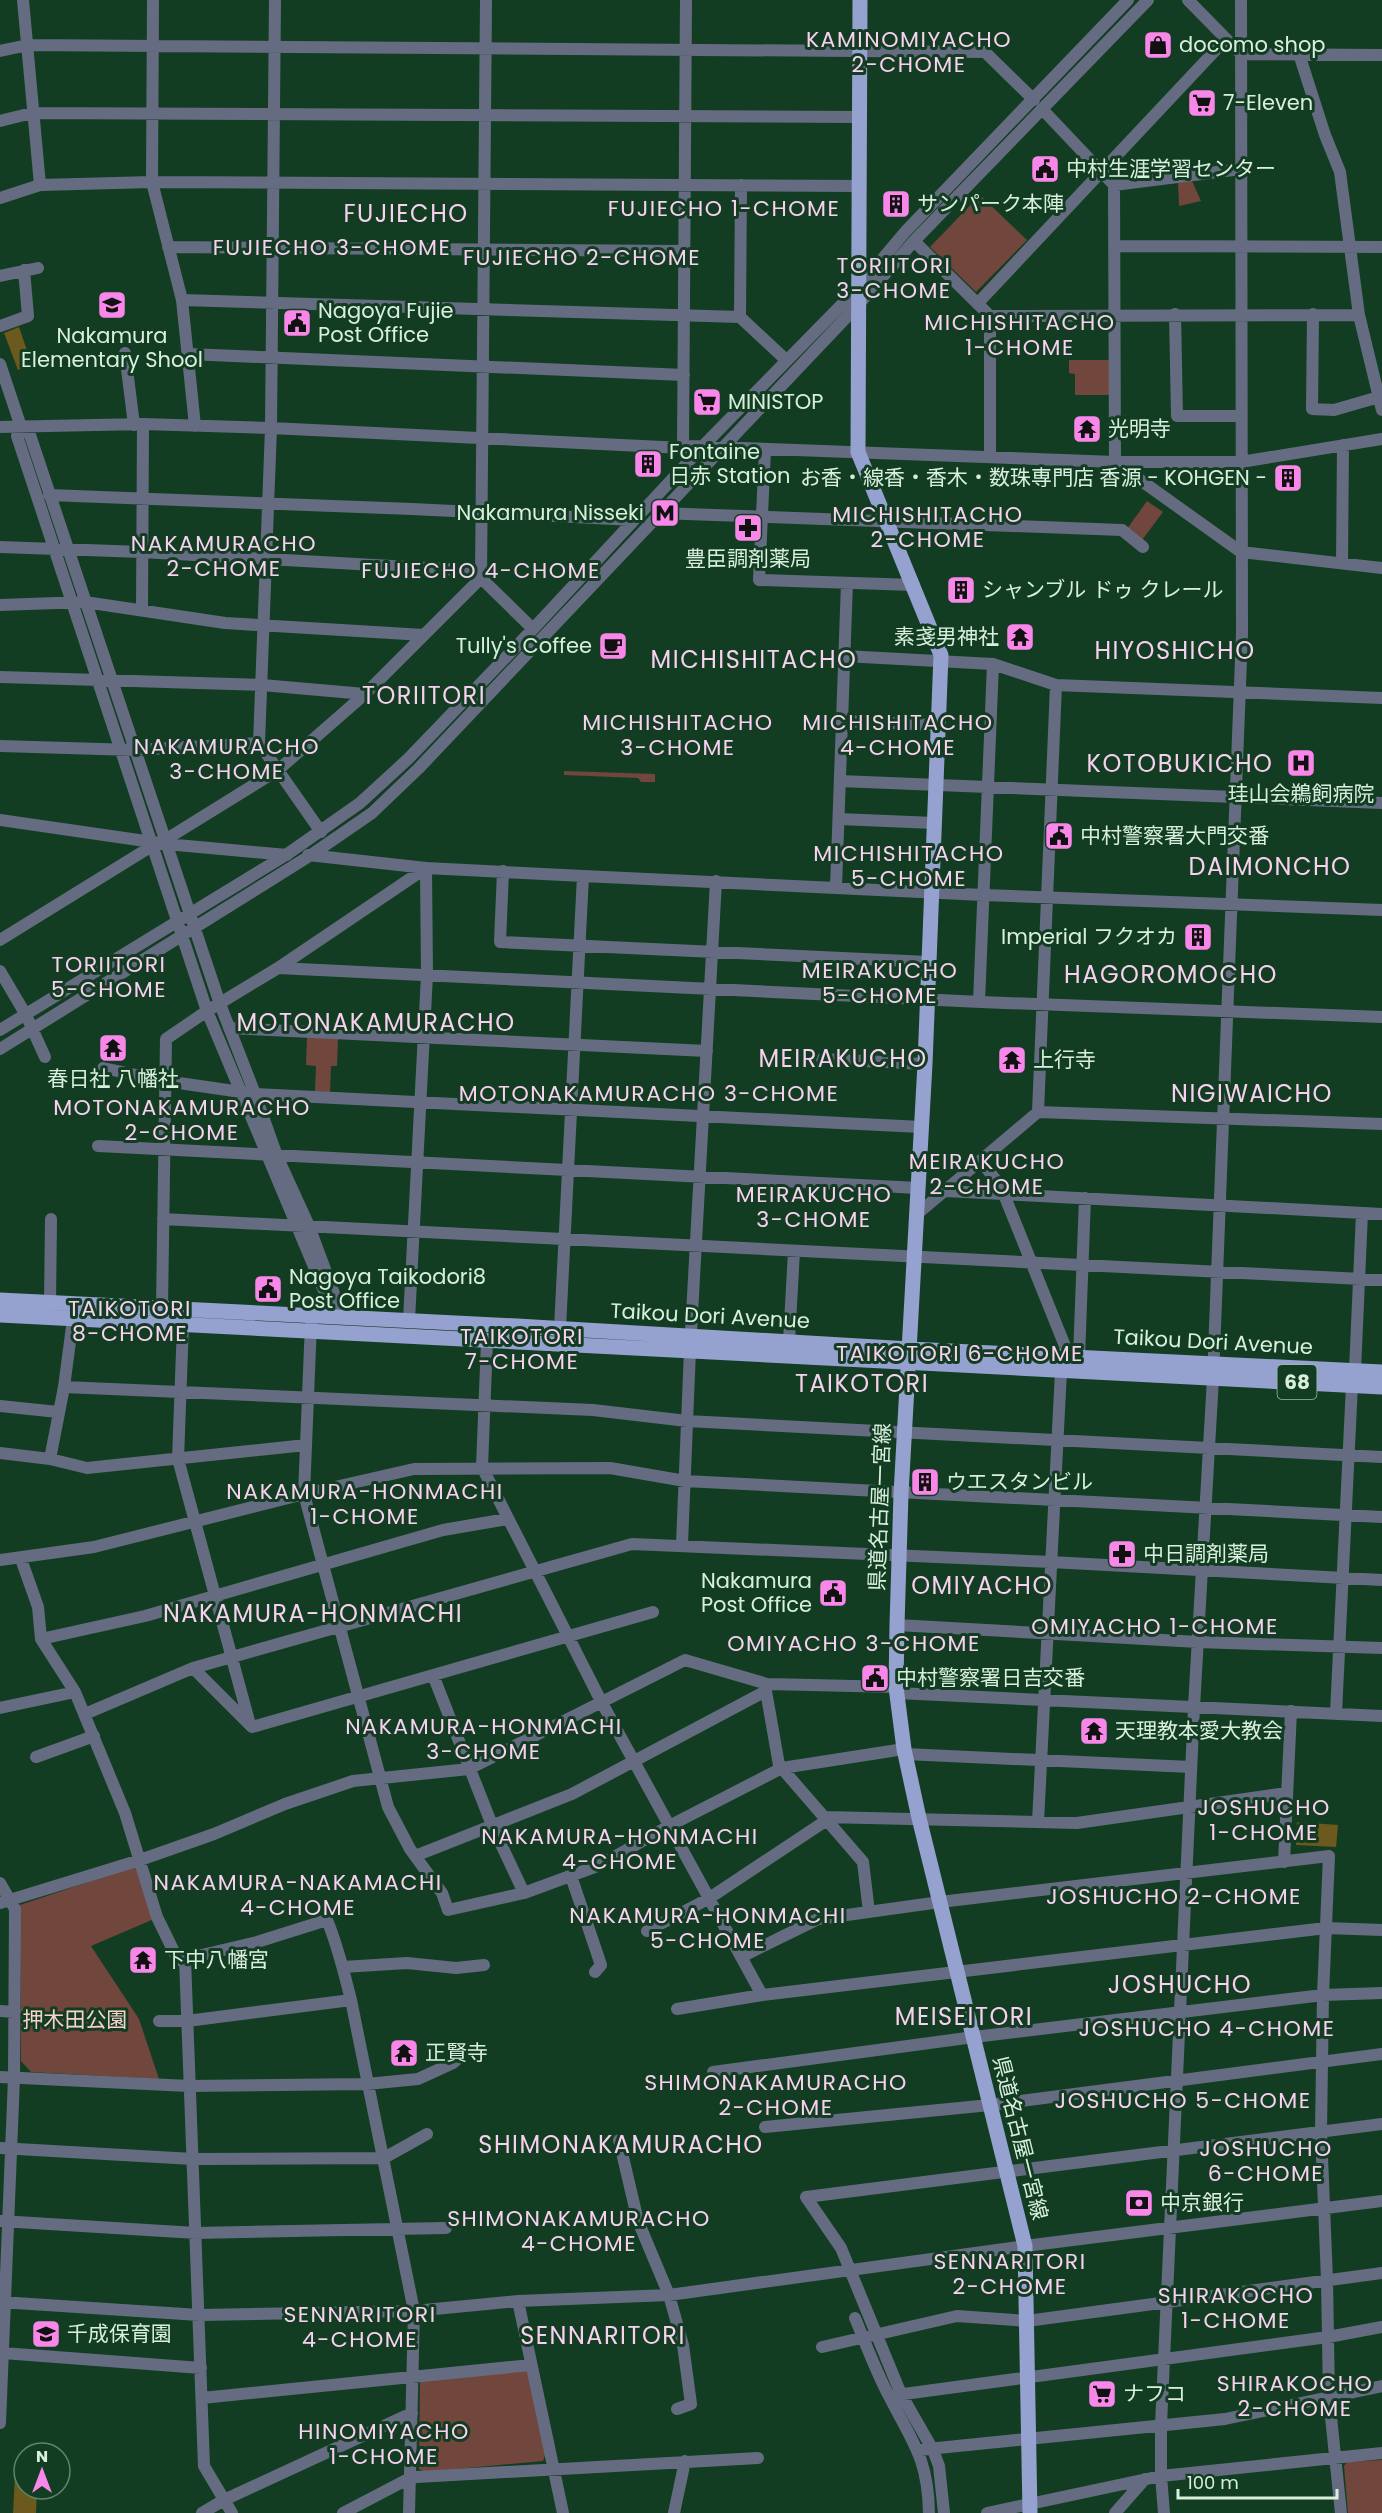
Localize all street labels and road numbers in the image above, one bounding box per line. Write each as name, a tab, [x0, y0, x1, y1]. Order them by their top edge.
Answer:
street label: Taikou Dori Avenue	[610, 1296, 811, 1335]
street label: Taikou Dori Avenue	[1113, 1322, 1314, 1361]
road number: 68	[1278, 1365, 1316, 1399]
street label: 県道名古屋一宮線	[862, 1423, 897, 1591]
street label: 県道名古屋一宮線	[986, 2053, 1055, 2223]

